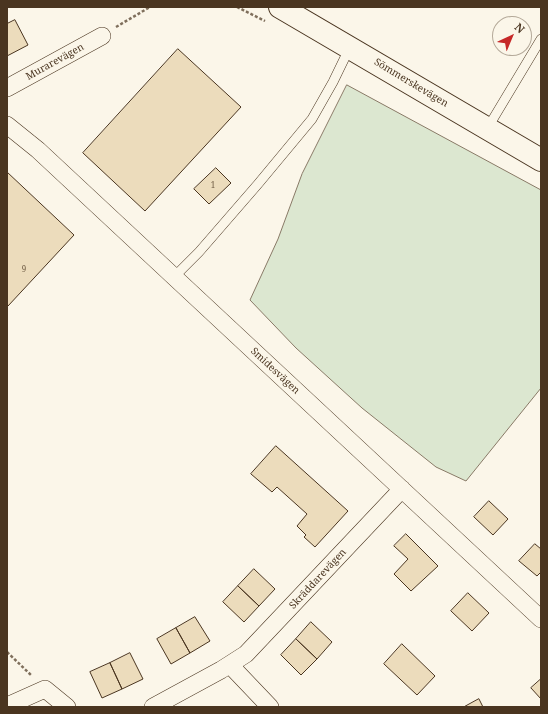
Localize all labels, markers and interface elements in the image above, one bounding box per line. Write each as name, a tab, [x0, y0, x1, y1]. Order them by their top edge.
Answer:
north arrow	[492, 16, 532, 56]
text: N	[512, 19, 528, 36]
street label: Murarevägen	[24, 41, 86, 83]
street label: Sömmerskevägen	[372, 56, 450, 110]
house number: 1	[211, 181, 215, 191]
house number: 9	[22, 265, 26, 275]
street label: Smidesvägen	[248, 345, 302, 397]
street label: Skräddarevägen	[287, 546, 349, 612]

